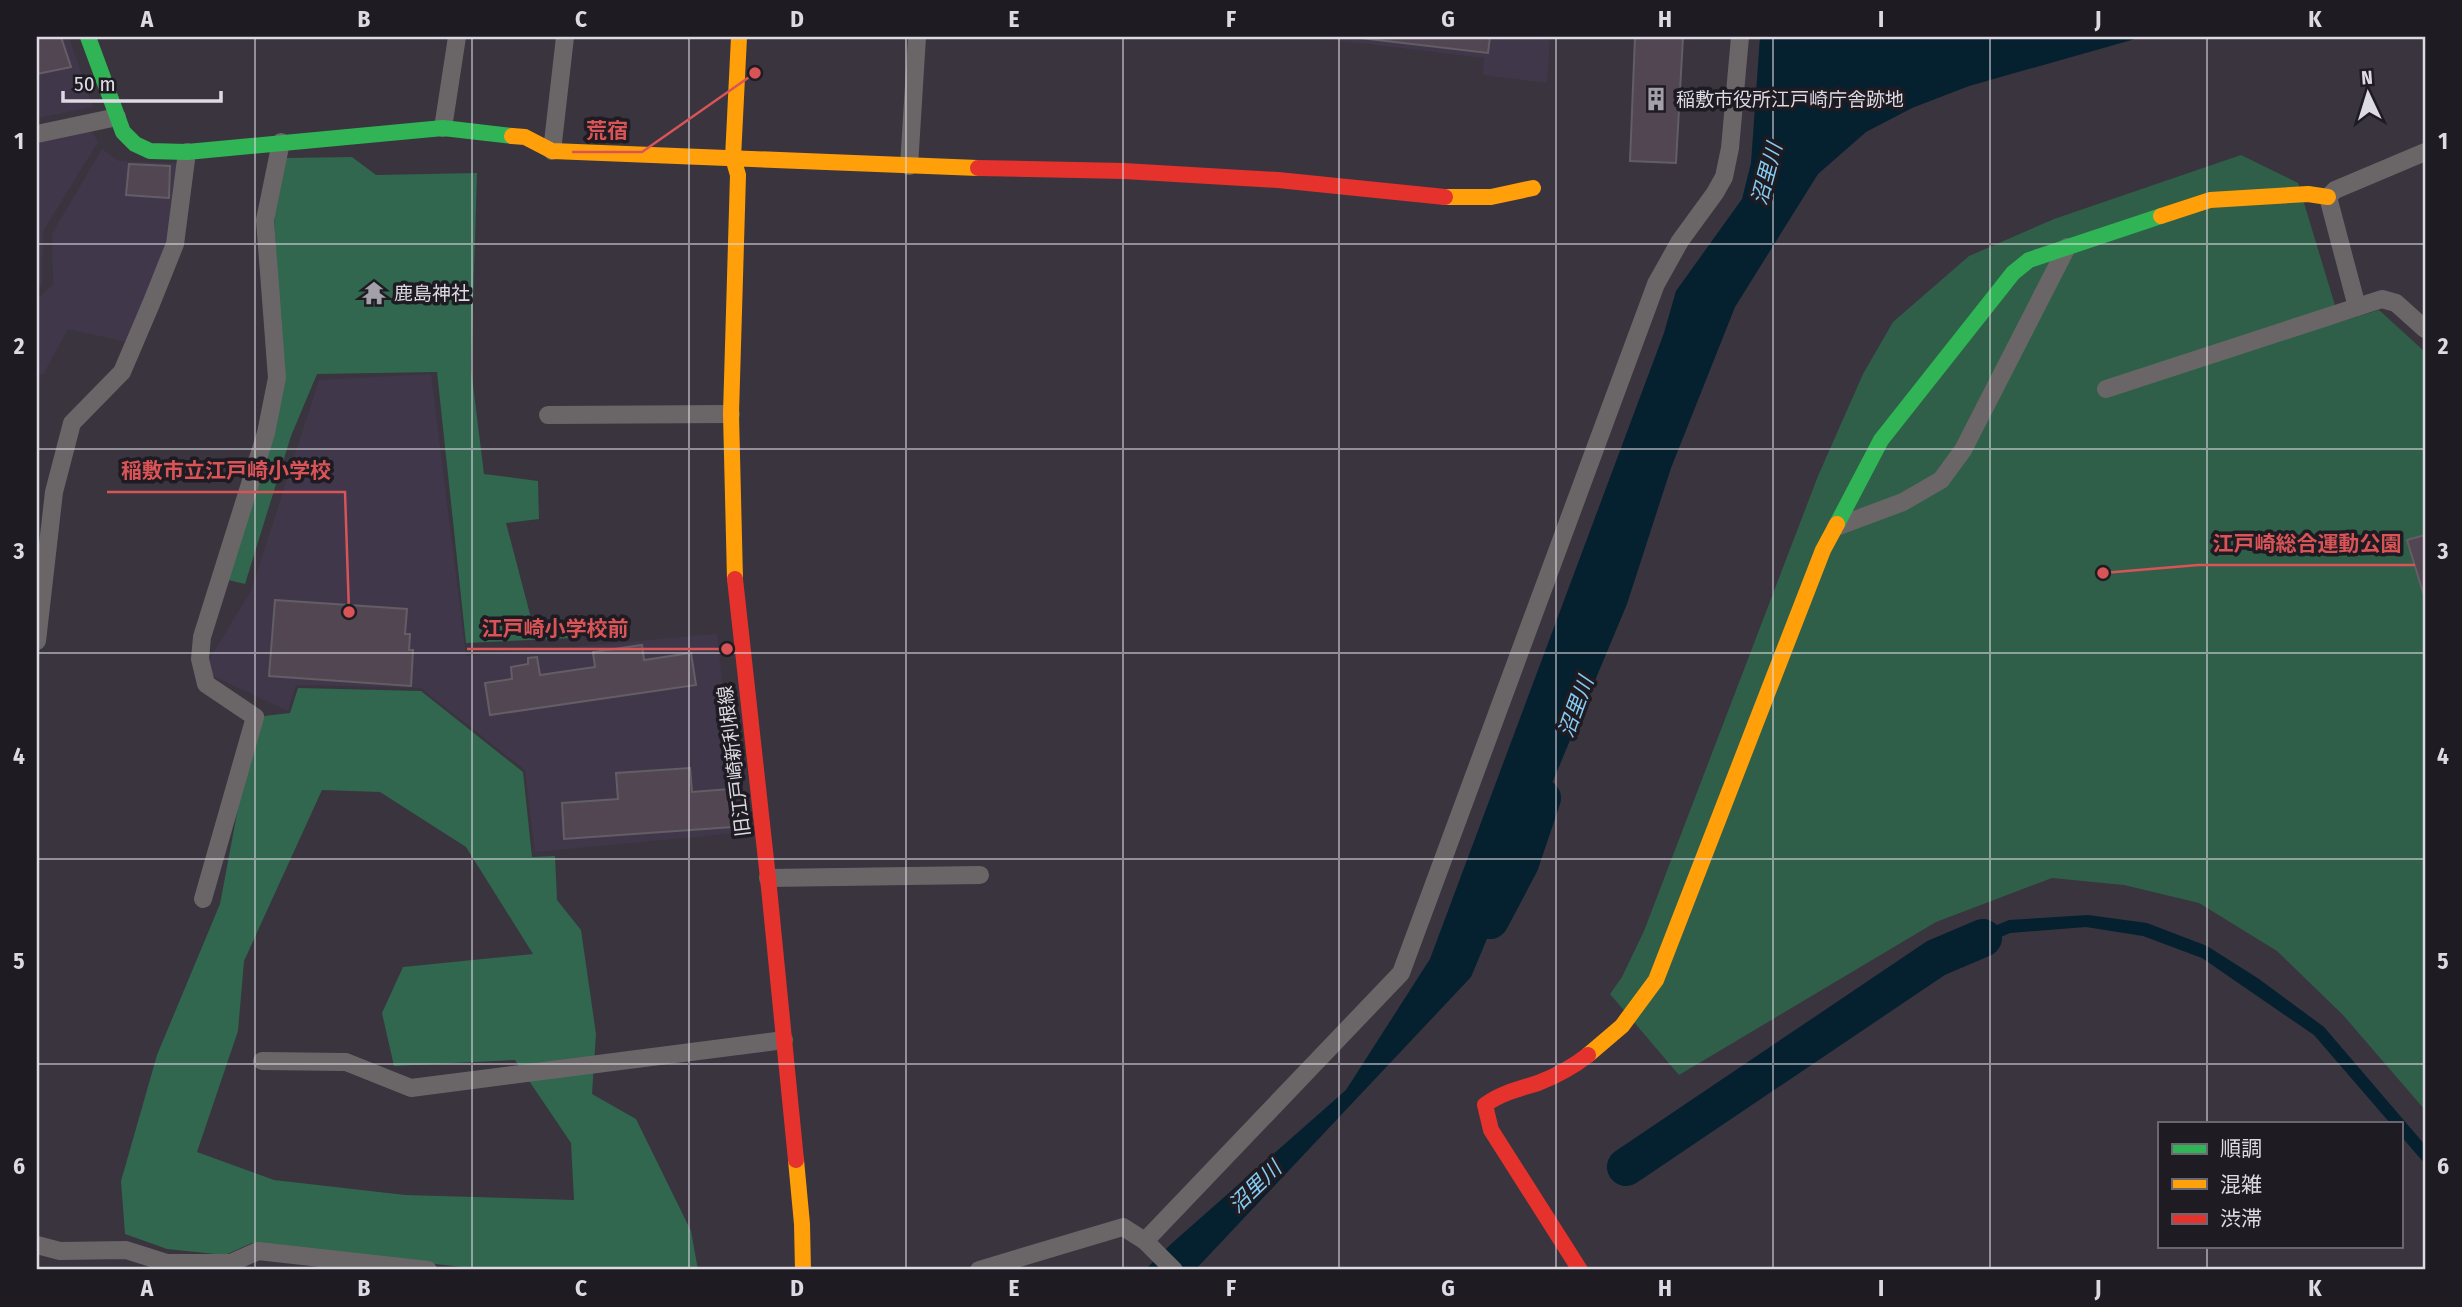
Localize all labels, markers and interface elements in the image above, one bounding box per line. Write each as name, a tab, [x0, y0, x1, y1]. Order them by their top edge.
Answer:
text: A	[140, 5, 154, 33]
text: B	[358, 5, 371, 33]
text: C	[575, 5, 587, 33]
text: D	[790, 5, 804, 33]
text: E	[1009, 5, 1020, 33]
text: F	[1226, 5, 1236, 33]
text: G	[1441, 5, 1455, 33]
text: H	[1658, 5, 1672, 33]
text: I	[1878, 5, 1884, 33]
text: J	[2094, 5, 2101, 33]
text: K	[2308, 5, 2322, 33]
scale bar	[63, 60, 220, 104]
north arrow	[2332, 60, 2402, 130]
text: N	[2360, 66, 2373, 89]
text: 50 m	[74, 71, 116, 97]
building icon: 稲敷市役所江戸崎庁舎跡地	[1642, 85, 1670, 113]
place label: 稲敷市役所江戸崎庁舎跡地	[1676, 88, 1904, 111]
callout: 荒宿	[572, 110, 642, 152]
text: 荒宿	[586, 118, 628, 144]
text: 1	[14, 127, 24, 155]
text: 1	[2438, 127, 2448, 155]
water label: 沼里川	[1746, 138, 1788, 208]
temple icon: 鹿島神社	[360, 279, 388, 307]
place label: 鹿島神社	[394, 282, 470, 305]
text: 2	[13, 332, 25, 360]
text: 2	[2437, 332, 2449, 360]
callout: 稲敷市立江戸崎小学校	[107, 450, 345, 492]
text: 稲敷市立江戸崎小学校	[121, 458, 331, 484]
callout: 江戸崎総合運動公園	[2198, 523, 2415, 565]
text: 江戸崎総合運動公園	[2213, 531, 2402, 557]
text: 3	[13, 537, 25, 565]
text: 3	[2437, 537, 2449, 565]
callout: 江戸崎小学校前	[467, 607, 642, 649]
text: 江戸崎小学校前	[482, 616, 629, 642]
water label: 沼里川	[1553, 671, 1600, 741]
street label: 旧江戸崎新利根線	[713, 684, 755, 838]
text: 4	[13, 742, 25, 770]
text: 4	[2437, 742, 2449, 770]
text: 5	[13, 947, 25, 975]
text: 5	[2437, 947, 2449, 975]
legend	[2158, 1122, 2402, 1248]
text: 順調	[2220, 1136, 2262, 1162]
text: 6	[13, 1152, 25, 1180]
text: 6	[2437, 1152, 2449, 1180]
water label: 沼里川	[1223, 1154, 1288, 1218]
text: 混雑	[2220, 1172, 2262, 1198]
text: 渋滞	[2220, 1206, 2262, 1232]
text: A	[140, 1274, 154, 1302]
text: B	[358, 1274, 371, 1302]
text: C	[575, 1274, 587, 1302]
text: D	[790, 1274, 804, 1302]
text: E	[1009, 1274, 1020, 1302]
text: F	[1226, 1274, 1236, 1302]
text: G	[1441, 1274, 1455, 1302]
text: H	[1658, 1274, 1672, 1302]
text: I	[1878, 1274, 1884, 1302]
text: J	[2094, 1274, 2101, 1302]
text: K	[2308, 1274, 2322, 1302]

